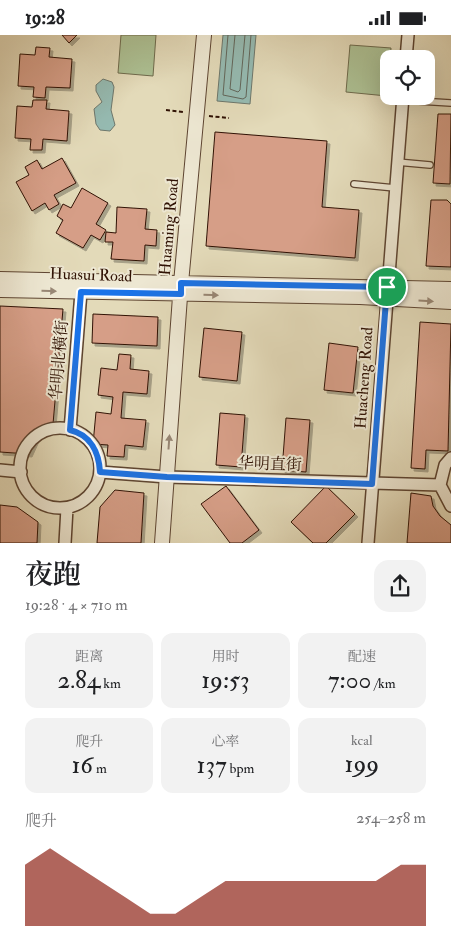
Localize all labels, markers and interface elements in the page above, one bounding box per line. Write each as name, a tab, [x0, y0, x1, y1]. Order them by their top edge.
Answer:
text: 19:28	[25, 6, 65, 30]
map controls	[380, 50, 435, 105]
button: locate	[380, 50, 435, 105]
street label: Huaming Road	[155, 177, 183, 276]
street label: Huasui Road	[49, 264, 133, 286]
pin	[366, 266, 408, 308]
icon: arrive	[373, 273, 401, 301]
one-way arrow	[41, 288, 57, 296]
one-way arrow	[203, 291, 219, 299]
one-way arrow	[418, 297, 434, 305]
street label: 华明北橫街	[46, 319, 72, 401]
street label: Huacheng Road	[350, 326, 378, 430]
one-way arrow	[166, 434, 174, 450]
street label: 华明直街	[238, 453, 302, 475]
text: 夜跑	[25, 558, 81, 593]
button: share	[374, 560, 426, 612]
text: 19:28 · 4 × 710 m	[25, 595, 128, 615]
text: 距离	[75, 648, 103, 665]
text: 用时	[211, 648, 239, 665]
text: 配速	[348, 648, 376, 665]
text: 2.84	[58, 665, 100, 696]
text: 19:53	[201, 665, 250, 696]
text: 7:00	[328, 665, 371, 696]
text: km	[100, 675, 121, 692]
text: /km	[371, 675, 396, 692]
text: kcal	[351, 732, 373, 749]
text: 爬升	[75, 733, 103, 750]
text: 心率	[211, 733, 239, 750]
text: 199	[345, 749, 379, 780]
text: 16	[72, 750, 93, 781]
text: 137	[197, 750, 227, 781]
text: m	[93, 760, 107, 777]
text: bpm	[227, 760, 254, 777]
text: 254–258 m	[356, 808, 426, 828]
text: 爬升	[25, 811, 57, 831]

